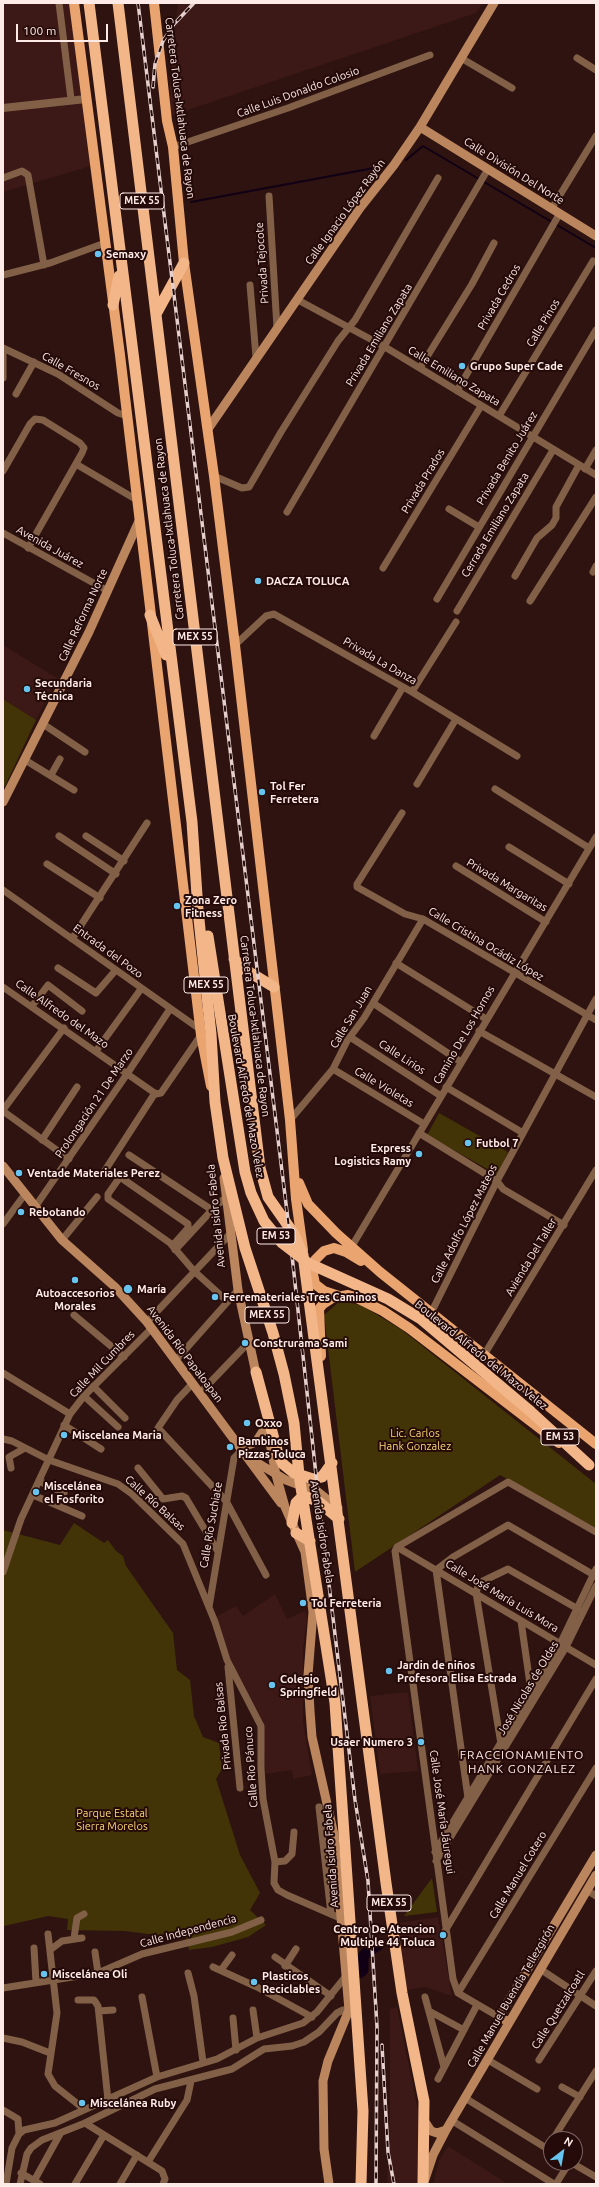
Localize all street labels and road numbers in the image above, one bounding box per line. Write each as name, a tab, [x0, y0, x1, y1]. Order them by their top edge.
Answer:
street label: Carretera Toluca-Ixtlahuaca de Rayon	[162, 16, 198, 200]
street label: Calle Luis Donaldo Colosio	[235, 64, 361, 120]
street label: Calle División Del Norte	[461, 135, 567, 207]
street label: Calle Ignacio López Rayón	[302, 157, 388, 267]
road number: MEX 55	[120, 193, 164, 209]
street label: Privada Tejocote	[253, 222, 271, 304]
street label: Privada Cedros	[475, 262, 523, 332]
street label: Privada Emiliano Zapata	[343, 281, 415, 389]
street label: Calle Pinos	[524, 297, 562, 349]
street label: Calle Emiliano Zapata	[405, 343, 503, 409]
street label: Calle Fresnos	[40, 349, 102, 393]
street label: Privada Benito Juárez	[474, 409, 540, 507]
street label: Carretera Toluca-Ixtlahuaca de Rayon	[151, 437, 187, 621]
street label: Privada Prados	[399, 446, 447, 516]
street label: Cerrada Emiliano Zapata	[458, 470, 532, 580]
street label: Avenida Juárez	[14, 523, 86, 571]
street label: Calle Reforma Norte	[56, 566, 110, 664]
road number: MEX 55	[173, 629, 217, 645]
street label: Privada La Danza	[341, 634, 419, 688]
street label: Privada Margaritas	[464, 856, 550, 914]
street label: Calle Cristina Ocádiz López	[426, 904, 546, 984]
street label: Entrada del Pozo	[70, 921, 146, 981]
street label: Carretera Toluca-Ixtlahuaca de Rayon	[237, 934, 273, 1118]
street label: Calle Alfredo del Mazo	[13, 977, 111, 1051]
road number: MEX 55	[184, 977, 228, 993]
street label: Calle San Juan	[327, 983, 375, 1051]
street label: Camino De Los Hornos	[430, 984, 498, 1086]
street label: Boulevard Alfredo del Mazo Velez	[225, 1013, 267, 1179]
street label: Calle Lirios	[376, 1037, 428, 1077]
street label: Prolongación 21 De Marzo	[52, 1045, 136, 1161]
street label: Calle Violetas	[352, 1064, 416, 1110]
street label: Calle Adolfo López Mateos	[428, 1162, 500, 1286]
street label: Avenida Isidro Fabela	[204, 1164, 228, 1268]
street label: Avienda Del Taller	[503, 1216, 559, 1298]
road number: EM 53	[257, 1228, 295, 1244]
street label: Boulevard Alfredo del Mazo Velez	[412, 1298, 550, 1412]
street label: Avenida Río Papaloapan	[144, 1303, 226, 1405]
road number: MEX 55	[245, 1307, 289, 1323]
street label: Calle Mil Cumbres	[67, 1328, 137, 1400]
road number: EM 53	[541, 1429, 579, 1445]
street label: Calle Río Balsas	[122, 1473, 188, 1533]
street label: Avenida Isidro Fabela	[307, 1480, 337, 1584]
street label: Calle Río Suchiate	[197, 1481, 225, 1569]
street label: Calle José María Luis Mora	[443, 1557, 561, 1635]
street label: José Nicolas de Oldes	[495, 1639, 561, 1737]
street label: Privada Río Balsas	[212, 1681, 234, 1771]
street label: Calle Río Pánuco	[242, 1726, 260, 1808]
street label: Calle José María Jáuregui	[427, 1749, 457, 1875]
street label: Avenida Isidro Fabela	[321, 1804, 341, 1908]
street label: Calle Manuel Cotero	[487, 1829, 549, 1921]
road number: MEX 55	[367, 1895, 411, 1911]
street label: Calle Independencia	[138, 1912, 238, 1950]
street label: Calle Manuel Buendía Tellezgirón	[464, 1922, 558, 2070]
street label: Calle Quetzalcoatl	[529, 1968, 587, 2052]

